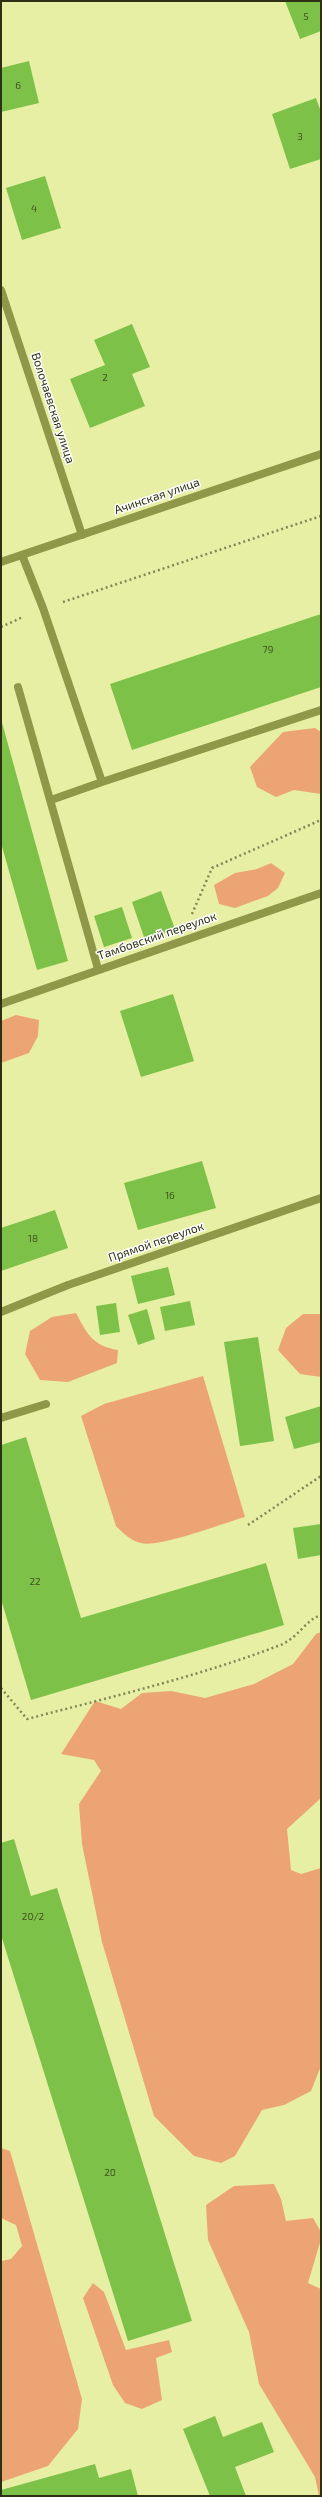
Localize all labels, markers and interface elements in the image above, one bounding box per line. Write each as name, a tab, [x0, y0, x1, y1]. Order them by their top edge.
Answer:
house number: 5	[303, 10, 309, 22]
house number: 6	[15, 79, 21, 91]
house number: 3	[297, 130, 303, 142]
house number: 4	[31, 202, 37, 214]
street label: Волочаевская улица	[28, 351, 78, 465]
house number: 2	[102, 371, 108, 383]
street label: Ачинская улица	[112, 474, 202, 517]
house number: 79	[263, 643, 274, 655]
street label: Тамбовский переулок	[95, 908, 219, 963]
house number: 16	[165, 1189, 175, 1201]
street label: Прямой переулок	[106, 1218, 206, 1265]
house number: 18	[28, 1232, 38, 1244]
house number: 22	[29, 1575, 41, 1587]
house number: 20/2	[22, 1910, 45, 1922]
house number: 20	[104, 2166, 116, 2178]

